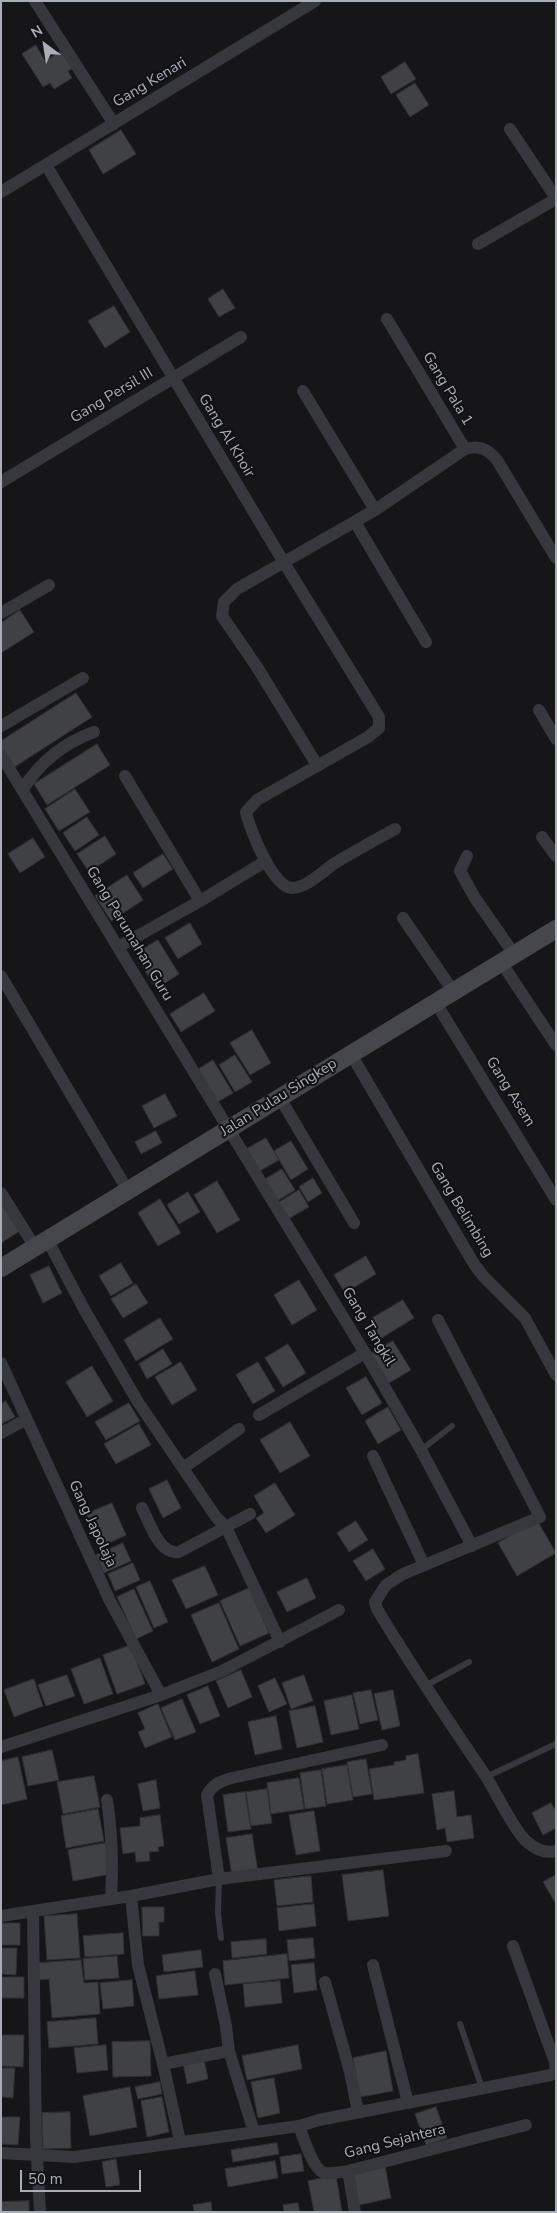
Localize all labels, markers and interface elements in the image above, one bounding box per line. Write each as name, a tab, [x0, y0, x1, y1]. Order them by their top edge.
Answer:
north arrow	[20, 20, 70, 70]
text: N	[28, 21, 46, 43]
street label: Gang Kenari	[110, 54, 190, 112]
street label: Gang Pala 1	[418, 349, 476, 429]
street label: Gang Persil III	[68, 364, 156, 428]
street label: Gang Al Khoir	[194, 391, 258, 481]
street label: Gang Perumahan Guru	[82, 864, 176, 1004]
street label: Gang Asem	[481, 1054, 539, 1130]
street label: Jalan Pulau Singkep	[217, 1055, 341, 1141]
street label: Gang Belimbing	[425, 1159, 497, 1261]
street label: Gang Tangkil	[337, 1284, 399, 1370]
street label: Gang Japolaja	[64, 1478, 120, 1570]
street label: Gang Sejahtera	[343, 2121, 447, 2163]
scale bar	[22, 2160, 144, 2192]
text: 50 m	[28, 2169, 63, 2189]

